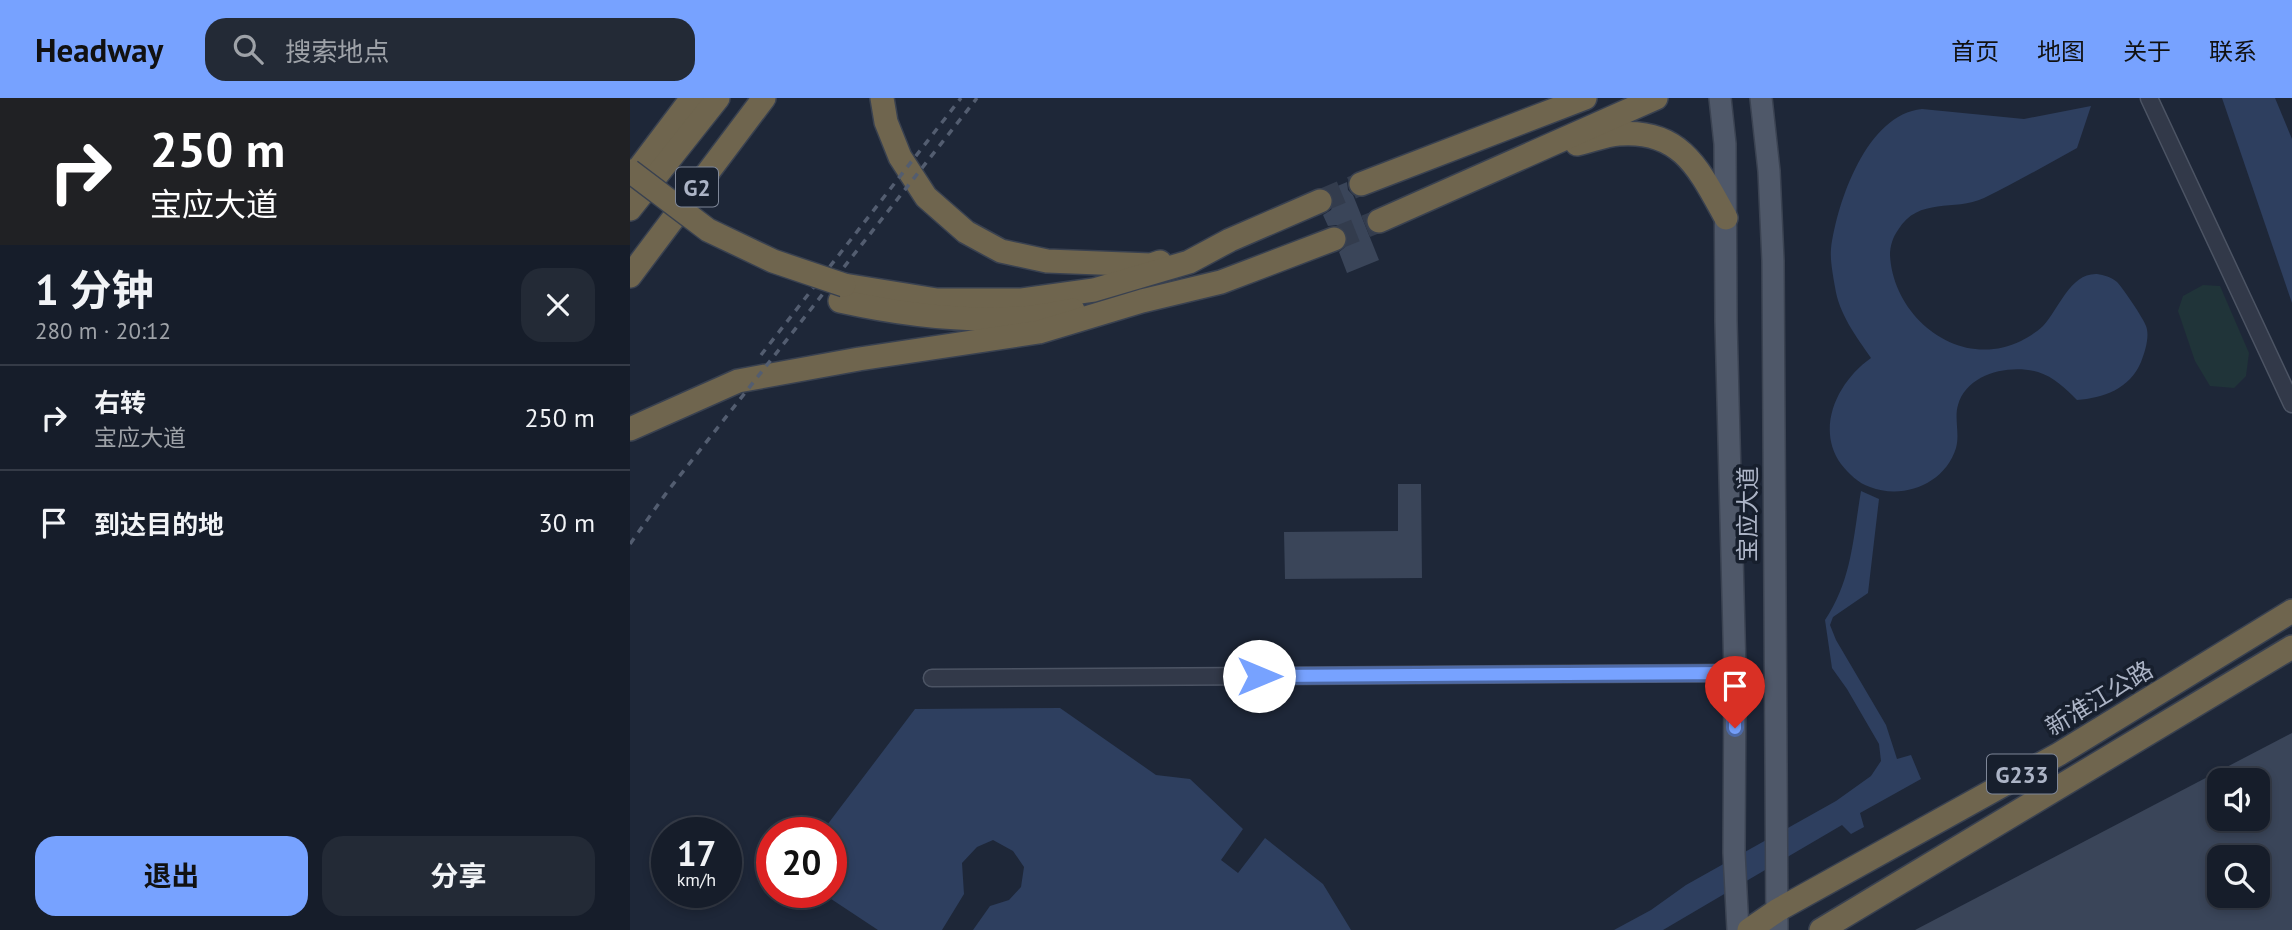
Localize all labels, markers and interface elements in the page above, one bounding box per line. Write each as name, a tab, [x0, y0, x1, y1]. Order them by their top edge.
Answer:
search box	[205, 18, 695, 81]
text: Headway	[35, 28, 163, 71]
icon: search	[229, 30, 267, 68]
text: 搜索地点	[285, 35, 389, 68]
text: 首页	[1951, 36, 1999, 67]
text: 地图	[2037, 36, 2085, 67]
text: 关于	[2123, 36, 2171, 67]
text: 联系	[2209, 36, 2257, 67]
text: 250 m	[150, 117, 285, 181]
icon: right	[35, 126, 126, 217]
road number: G2	[676, 167, 718, 206]
text: 宝应大道	[150, 183, 278, 225]
text: 1 分钟	[35, 262, 153, 317]
button: close	[521, 268, 595, 342]
text: 280 m · 20:12	[35, 316, 171, 345]
text: 右转	[94, 386, 146, 419]
icon: right	[35, 399, 73, 437]
text: 250 m	[524, 401, 595, 434]
text: 宝应大道	[94, 423, 186, 452]
street label: 宝应大道	[1732, 466, 1763, 562]
icon: arrive	[35, 504, 73, 542]
text: 30 m	[539, 506, 595, 539]
text: 到达目的地	[94, 508, 224, 541]
position arrow	[1222, 639, 1296, 713]
street label: 新淮江公路	[2040, 654, 2158, 742]
pin	[1705, 656, 1765, 728]
icon: arrive	[1716, 667, 1754, 705]
road number: G233	[1987, 754, 2057, 794]
map controls	[2207, 768, 2270, 908]
button: sound	[2207, 768, 2270, 831]
speed limit sign: 20	[756, 817, 847, 908]
text: 17	[677, 830, 716, 876]
button: 退出	[35, 836, 308, 916]
button: 分享	[322, 836, 595, 916]
button: search	[2207, 845, 2270, 908]
text: km/h	[677, 868, 716, 891]

